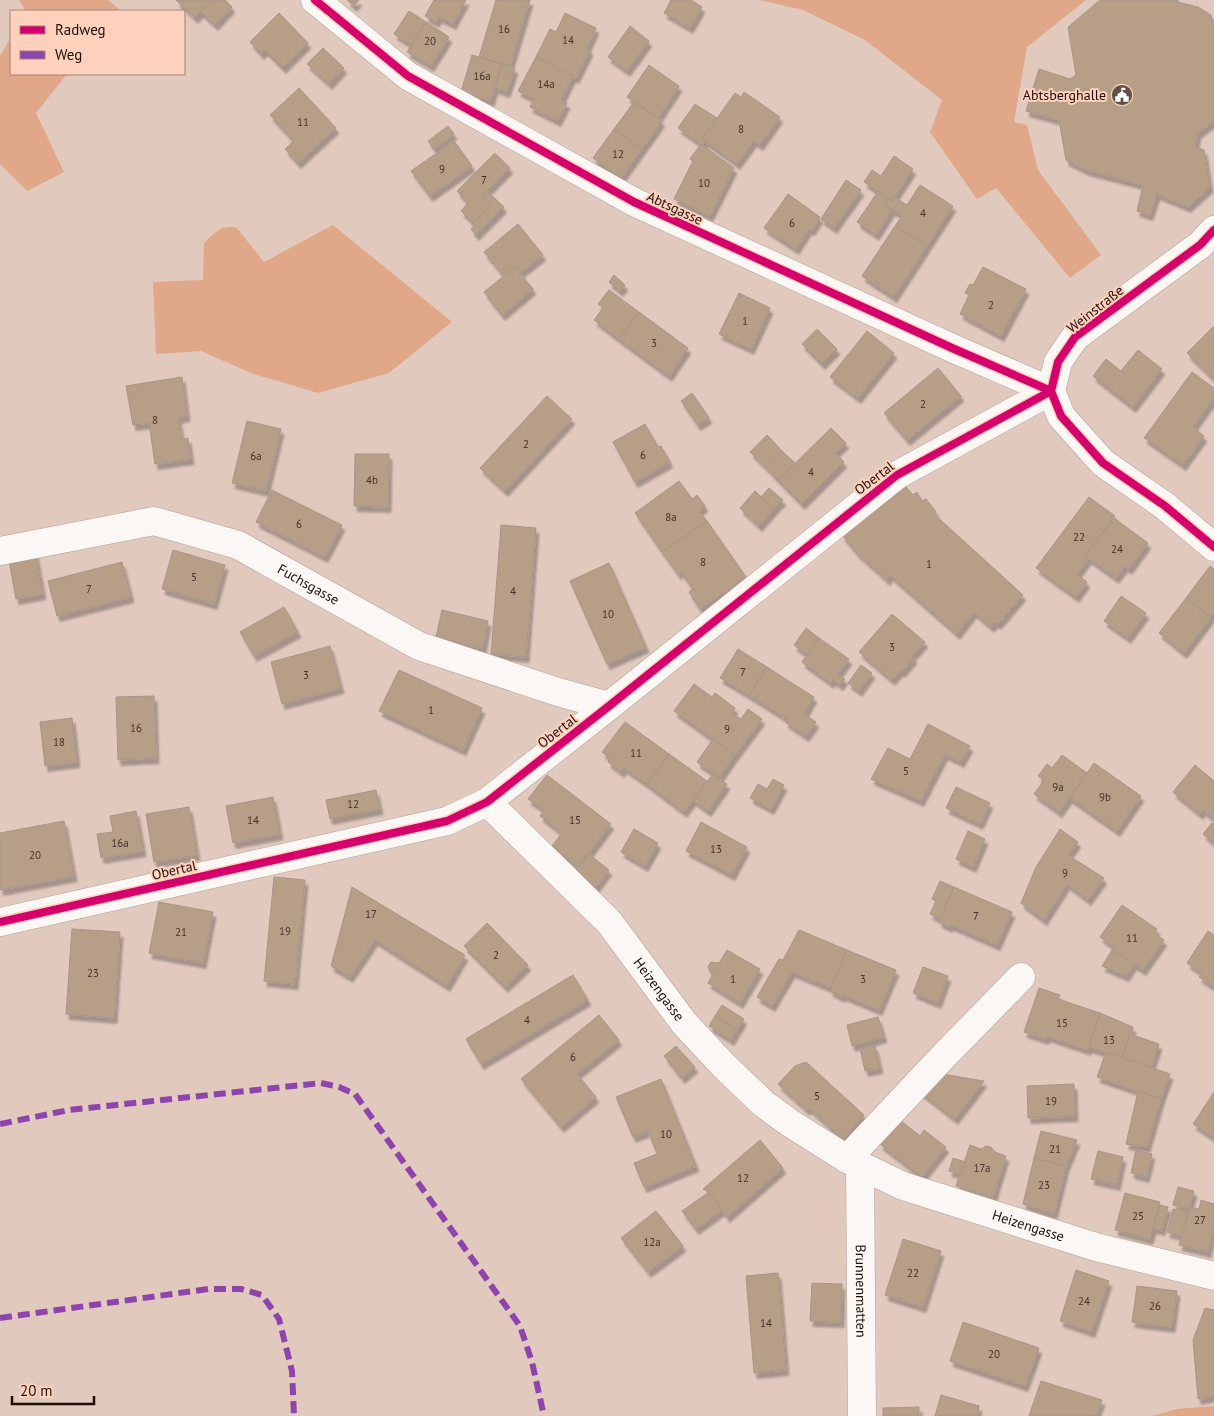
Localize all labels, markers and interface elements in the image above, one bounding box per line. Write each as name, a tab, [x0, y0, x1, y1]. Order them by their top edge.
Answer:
legend	[10, 10, 185, 75]
text: Radweg	[55, 20, 106, 39]
house number: 16	[498, 22, 510, 36]
house number: 14	[562, 33, 574, 47]
house number: 20	[424, 34, 436, 48]
text: Weg	[55, 45, 82, 64]
house number: 16a	[473, 69, 491, 83]
house number: 14a	[537, 77, 555, 91]
public building icon: Abtsberghalle	[1110, 83, 1134, 107]
place label: Abtsberghalle	[1023, 86, 1106, 104]
house number: 11	[297, 115, 309, 129]
house number: 8	[738, 122, 744, 136]
house number: 12	[612, 147, 624, 161]
house number: 9	[439, 162, 445, 176]
house number: 7	[481, 173, 487, 187]
house number: 10	[698, 176, 710, 190]
street label: Abtsgasse	[644, 187, 706, 229]
house number: 4	[920, 206, 926, 220]
house number: 6	[789, 216, 795, 230]
street label: Weinstraße	[1063, 281, 1127, 337]
house number: 2	[988, 298, 994, 312]
house number: 1	[742, 314, 748, 328]
house number: 3	[651, 336, 657, 350]
house number: 2	[920, 397, 926, 411]
house number: 8	[152, 413, 158, 427]
house number: 2	[523, 437, 529, 451]
house number: 6	[640, 448, 646, 462]
house number: 6a	[250, 449, 262, 463]
street label: Obertal	[851, 457, 897, 499]
house number: 4	[808, 465, 814, 479]
house number: 4b	[366, 473, 378, 487]
house number: 8a	[665, 510, 677, 524]
house number: 6	[296, 517, 302, 531]
house number: 22	[1073, 530, 1085, 544]
house number: 24	[1111, 542, 1123, 556]
house number: 8	[700, 555, 706, 569]
house number: 1	[926, 557, 932, 571]
street label: Fuchsgasse	[274, 560, 343, 609]
house number: 5	[191, 570, 197, 584]
house number: 7	[86, 582, 92, 596]
house number: 4	[510, 584, 516, 598]
house number: 10	[602, 607, 614, 621]
house number: 3	[889, 640, 895, 654]
house number: 7	[740, 665, 746, 679]
house number: 3	[303, 668, 309, 682]
house number: 1	[428, 703, 434, 717]
street label: Obertal	[534, 710, 580, 752]
house number: 16	[130, 721, 142, 735]
house number: 9	[724, 722, 730, 736]
house number: 18	[53, 735, 65, 749]
house number: 11	[630, 746, 642, 760]
house number: 5	[903, 764, 909, 778]
house number: 9a	[1052, 780, 1064, 794]
house number: 9b	[1099, 790, 1111, 804]
house number: 12	[347, 797, 359, 811]
house number: 14	[247, 813, 259, 827]
house number: 15	[569, 813, 581, 827]
house number: 16a	[111, 836, 129, 850]
house number: 13	[710, 842, 722, 856]
house number: 20	[29, 848, 41, 862]
street label: Obertal	[150, 856, 198, 884]
house number: 9	[1062, 866, 1068, 880]
house number: 17	[365, 907, 377, 921]
house number: 7	[973, 909, 979, 923]
house number: 19	[279, 924, 291, 938]
house number: 21	[175, 925, 187, 939]
house number: 11	[1126, 931, 1138, 945]
house number: 2	[493, 948, 499, 962]
street label: Heizengasse	[630, 954, 688, 1025]
house number: 23	[87, 966, 99, 980]
house number: 1	[730, 972, 736, 986]
house number: 3	[860, 972, 866, 986]
house number: 4	[524, 1013, 530, 1027]
house number: 15	[1056, 1016, 1068, 1030]
house number: 13	[1103, 1033, 1115, 1047]
house number: 6	[570, 1050, 576, 1064]
house number: 5	[814, 1089, 820, 1103]
house number: 19	[1045, 1094, 1057, 1108]
house number: 10	[660, 1127, 672, 1141]
house number: 21	[1049, 1142, 1061, 1156]
house number: 17a	[974, 1161, 990, 1175]
house number: 12	[737, 1171, 749, 1185]
house number: 23	[1038, 1178, 1050, 1192]
street label: Heizengasse	[990, 1206, 1067, 1245]
house number: 25	[1132, 1209, 1144, 1223]
house number: 27	[1194, 1213, 1206, 1227]
house number: 12a	[643, 1235, 661, 1249]
street label: Brunnenmatten	[852, 1244, 870, 1338]
house number: 22	[907, 1266, 919, 1280]
house number: 24	[1078, 1294, 1090, 1308]
house number: 26	[1149, 1299, 1161, 1313]
house number: 14	[760, 1316, 772, 1330]
house number: 20	[988, 1347, 1000, 1361]
scale bar	[12, 1374, 95, 1406]
text: 20 m	[20, 1381, 53, 1400]

